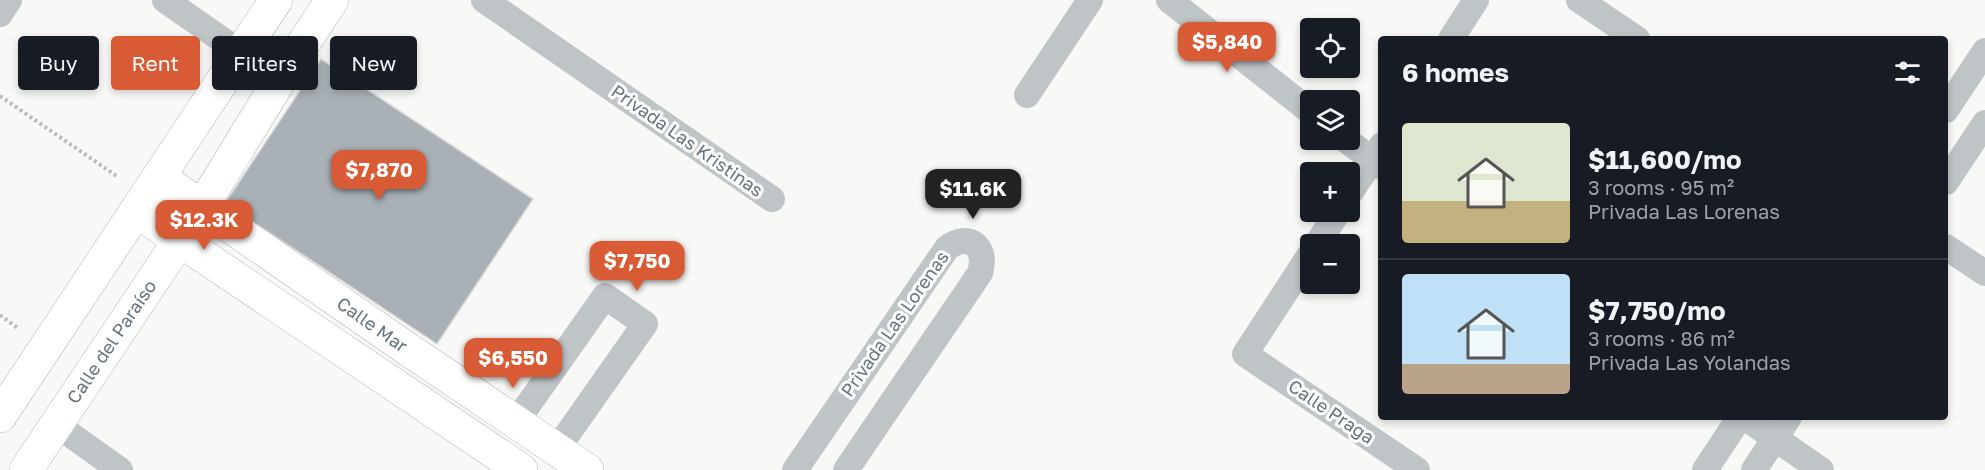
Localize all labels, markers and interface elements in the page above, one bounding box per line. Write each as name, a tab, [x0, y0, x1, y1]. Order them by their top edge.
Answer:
map controls	[1300, 18, 1360, 294]
button: locate	[1300, 18, 1360, 78]
pin: $5,840	[1178, 22, 1276, 73]
text: $5,840	[1192, 29, 1262, 53]
chip: Buy	[18, 36, 99, 90]
chip: Rent	[111, 36, 200, 90]
chip: Filters	[212, 36, 318, 90]
chip: New	[330, 36, 417, 90]
icon: filters	[1891, 56, 1924, 89]
text: 6 homes	[1402, 57, 1509, 88]
street label: Privada Las Kristinas	[607, 79, 768, 201]
button: layers	[1300, 90, 1360, 150]
text: $11,600/mo	[1588, 144, 1742, 175]
icon: home	[1450, 147, 1522, 219]
pin: $7,870	[330, 150, 428, 201]
text: $7,870	[345, 157, 413, 181]
button: +	[1300, 162, 1360, 222]
pin: $11.6K	[924, 169, 1022, 220]
text: 3 rooms · 95 m²	[1588, 175, 1734, 199]
text: $11.6K	[939, 176, 1007, 200]
text: Privada Las Lorenas	[1588, 199, 1780, 223]
pin: $12.3K	[155, 200, 253, 251]
text: $12.3K	[170, 207, 239, 231]
button: −	[1300, 234, 1360, 294]
pin: $7,750	[588, 241, 686, 292]
street label: Privada Las Lorenas	[836, 246, 953, 400]
text: $7,750	[604, 248, 670, 272]
street label: Calle del Paraíso	[62, 275, 161, 407]
street label: Calle Mar	[333, 292, 412, 357]
text: $7,750/mo	[1588, 295, 1726, 326]
icon: home	[1450, 298, 1522, 370]
text: 3 rooms · 86 m²	[1588, 326, 1735, 350]
pin: $6,550	[464, 338, 562, 389]
text: $6,550	[478, 345, 548, 369]
text: Privada Las Yolandas	[1588, 350, 1791, 374]
street label: Calle Praga	[1284, 374, 1379, 448]

